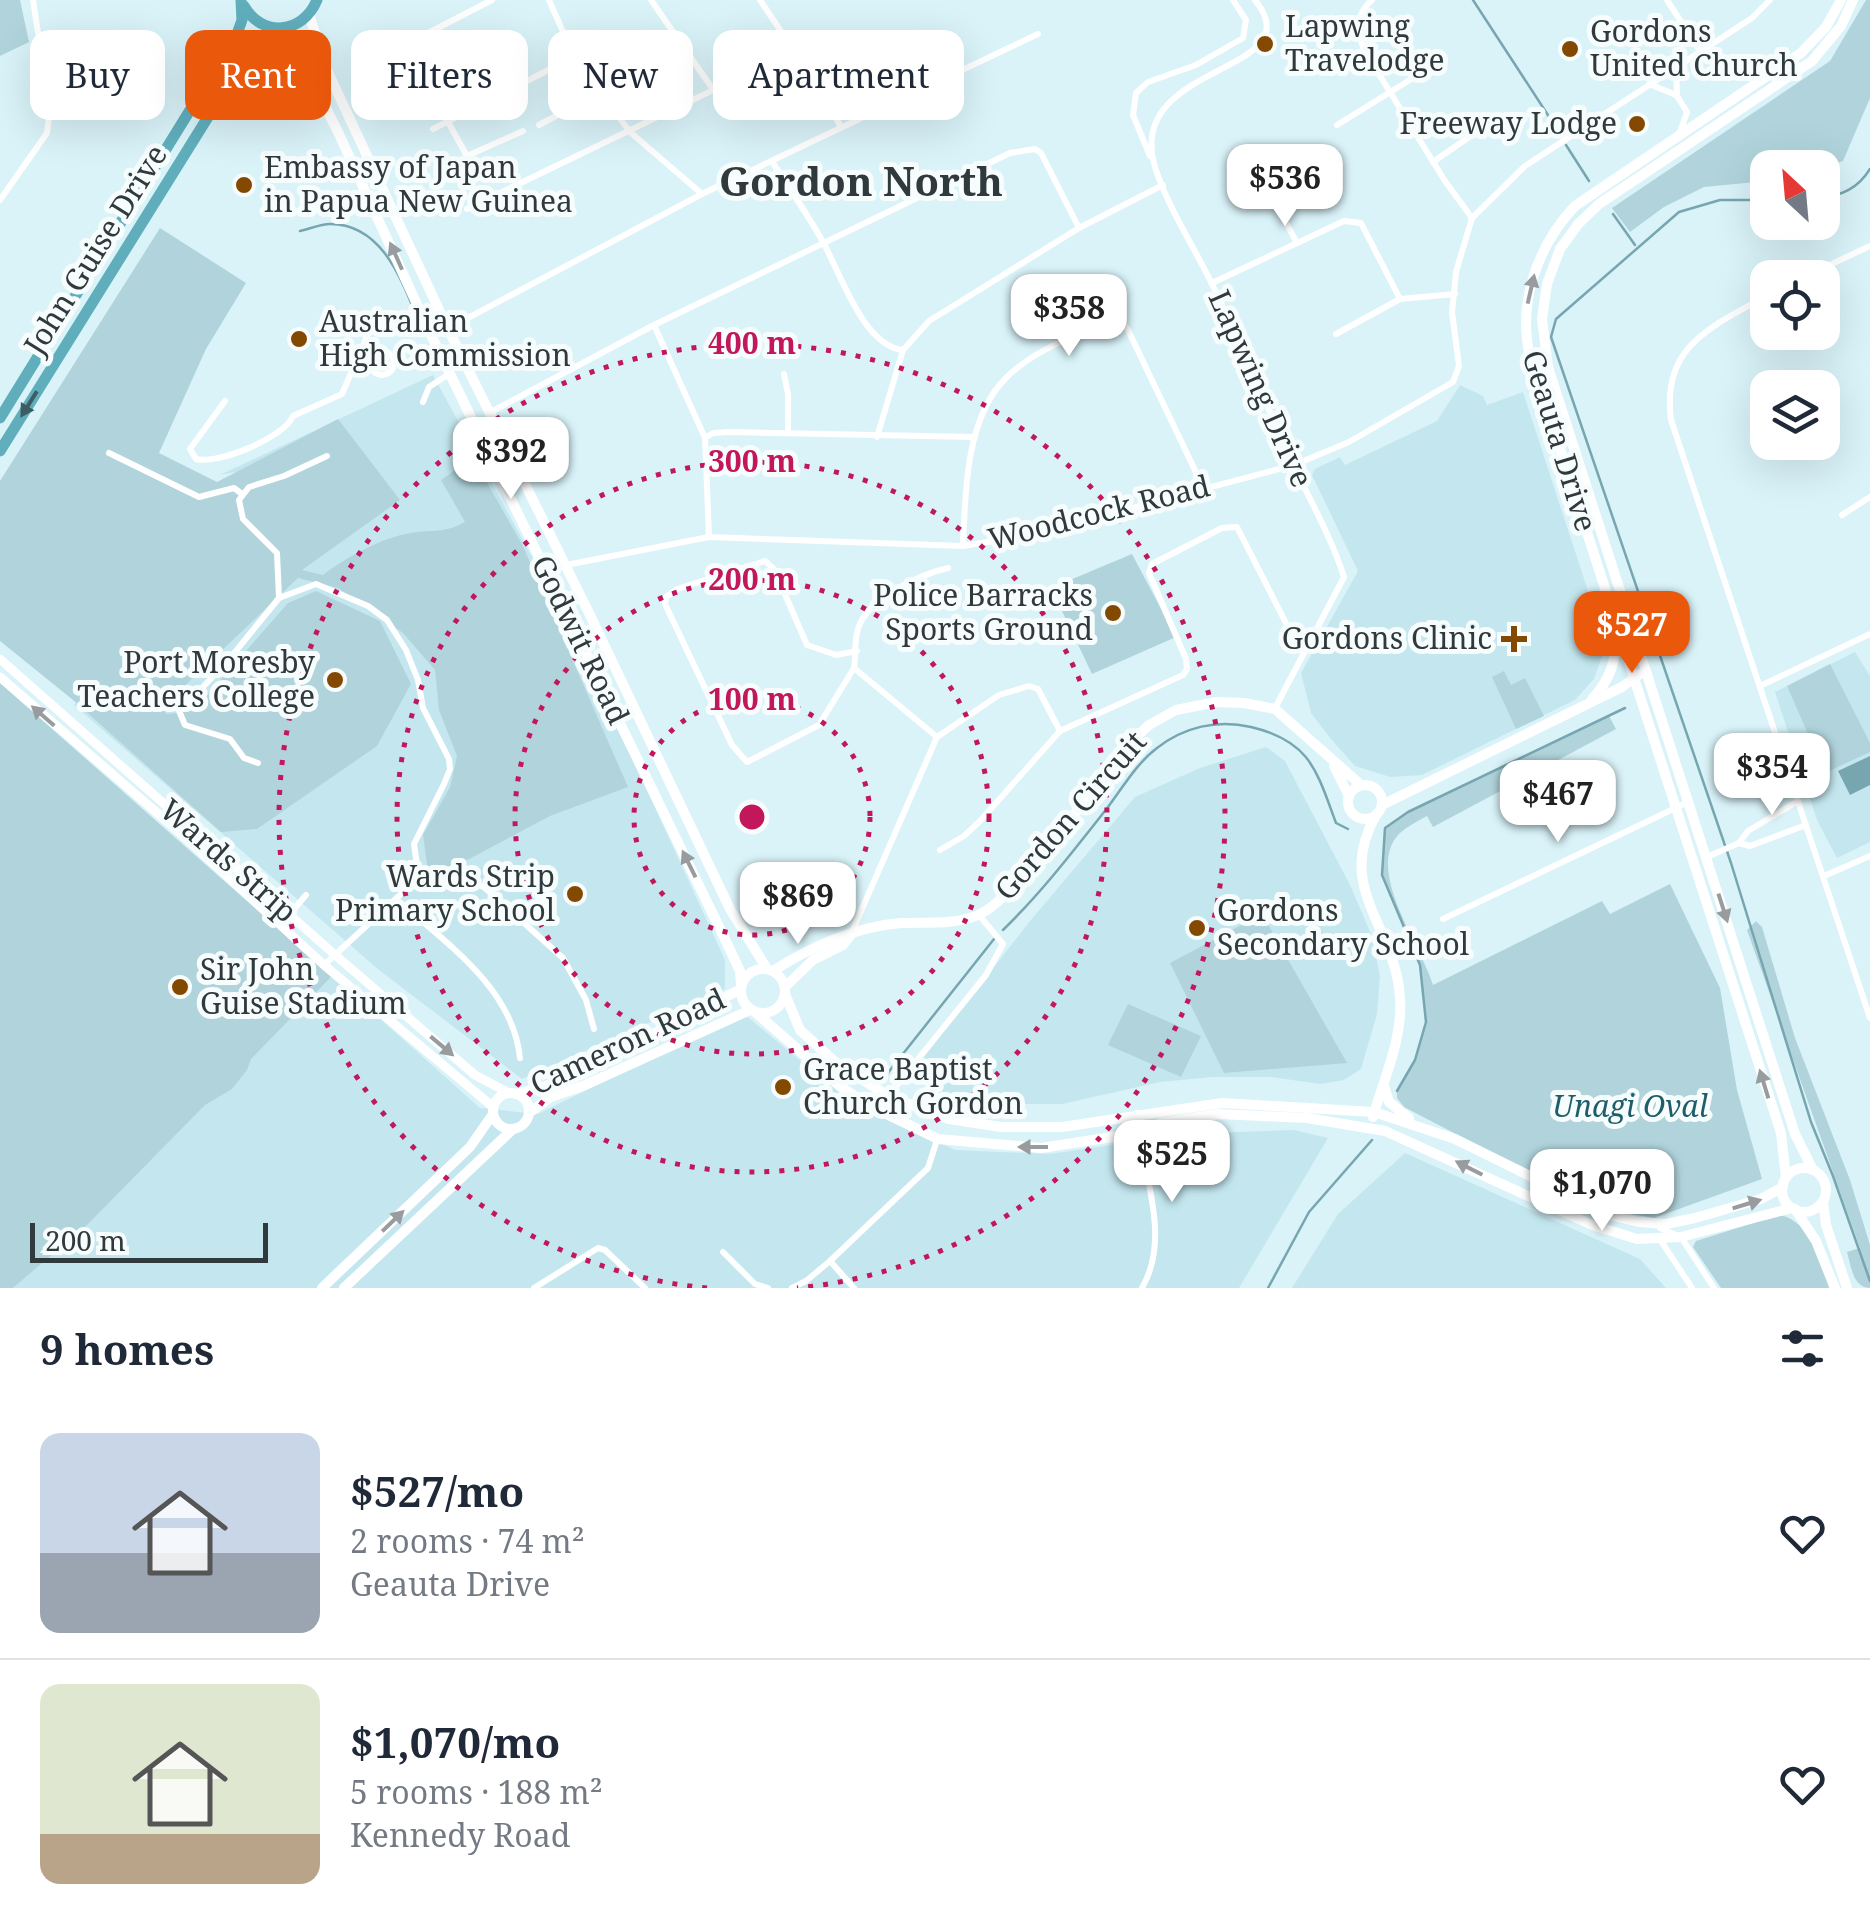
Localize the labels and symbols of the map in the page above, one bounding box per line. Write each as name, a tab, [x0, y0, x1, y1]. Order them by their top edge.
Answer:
place label: Lapwing Travelodge	[1285, 5, 1444, 80]
place label: Gordons United Church	[1590, 10, 1798, 85]
marker: Lapwing Travelodge	[1254, 33, 1276, 55]
marker: Gordons United Church	[1559, 38, 1581, 60]
place label: Freeway Lodge	[1400, 102, 1617, 143]
marker: Freeway Lodge	[1626, 113, 1648, 135]
street label: John Guise Drive	[13, 136, 176, 363]
pin: $536	[1226, 144, 1344, 229]
place label: Embassy of Japan in Papua New Guinea	[264, 146, 573, 221]
north arrow	[1750, 150, 1840, 240]
district label: Gordon North	[719, 153, 1003, 208]
marker: Embassy of Japan in Papua New Guinea	[233, 174, 255, 196]
one-way arrow	[388, 241, 404, 271]
one-way arrow	[1524, 273, 1540, 304]
pin: $358	[1010, 274, 1128, 359]
street label: Lapwing Drive	[1200, 283, 1323, 493]
place label: Australian High Commission	[319, 300, 571, 375]
text: 400 m	[708, 322, 796, 363]
marker: Australian High Commission	[288, 328, 310, 350]
street label: Geauta Drive	[1513, 345, 1607, 536]
one-way arrow	[21, 390, 39, 418]
pin: $392	[452, 417, 570, 502]
text: 300 m	[708, 440, 796, 481]
street label: Woodcock Road	[983, 464, 1214, 559]
street label: Godwit Road	[523, 548, 640, 731]
text: 200 m	[708, 558, 796, 599]
place label: Police Barracks Sports Ground	[873, 574, 1093, 649]
pin: $527	[1573, 591, 1691, 676]
marker: Police Barracks Sports Ground	[1102, 602, 1124, 624]
place label: Gordons Clinic	[1282, 617, 1492, 658]
marker: Gordons Clinic	[1501, 626, 1527, 652]
place label: Port Moresby Teachers College	[77, 641, 315, 716]
marker: Port Moresby Teachers College	[324, 669, 346, 691]
text: 100 m	[708, 678, 796, 719]
one-way arrow	[31, 705, 56, 727]
street label: Gordon Circuit	[985, 722, 1155, 908]
pin: $354	[1713, 733, 1831, 818]
pin: $467	[1499, 760, 1617, 845]
street label: Wards Strip	[152, 789, 306, 931]
centre of rings	[734, 799, 770, 835]
one-way arrow	[681, 850, 698, 879]
place label: Wards Strip Primary School	[335, 855, 555, 930]
pin: $869	[739, 862, 857, 947]
marker: Wards Strip Primary School	[564, 883, 586, 905]
place label: Gordons Secondary School	[1217, 889, 1469, 964]
one-way arrow	[1716, 894, 1731, 924]
marker: Gordons Secondary School	[1186, 917, 1208, 939]
place label: Sir John Guise Stadium	[200, 948, 407, 1023]
marker: Sir John Guise Stadium	[169, 976, 191, 998]
street label: Cameron Road	[523, 978, 731, 1104]
one-way arrow	[429, 1035, 454, 1056]
place label: Grace Baptist Church Gordon	[803, 1048, 1023, 1123]
one-way arrow	[1756, 1068, 1771, 1098]
marker: Grace Baptist Church Gordon	[772, 1076, 794, 1098]
park label: Unagi Oval	[1552, 1085, 1708, 1126]
pin: $525	[1113, 1120, 1231, 1205]
one-way arrow	[1017, 1140, 1049, 1156]
pin: $1,070	[1521, 1149, 1683, 1234]
one-way arrow	[1454, 1160, 1483, 1177]
one-way arrow	[1732, 1195, 1762, 1210]
one-way arrow	[380, 1210, 404, 1233]
scale bar	[30, 1218, 268, 1262]

